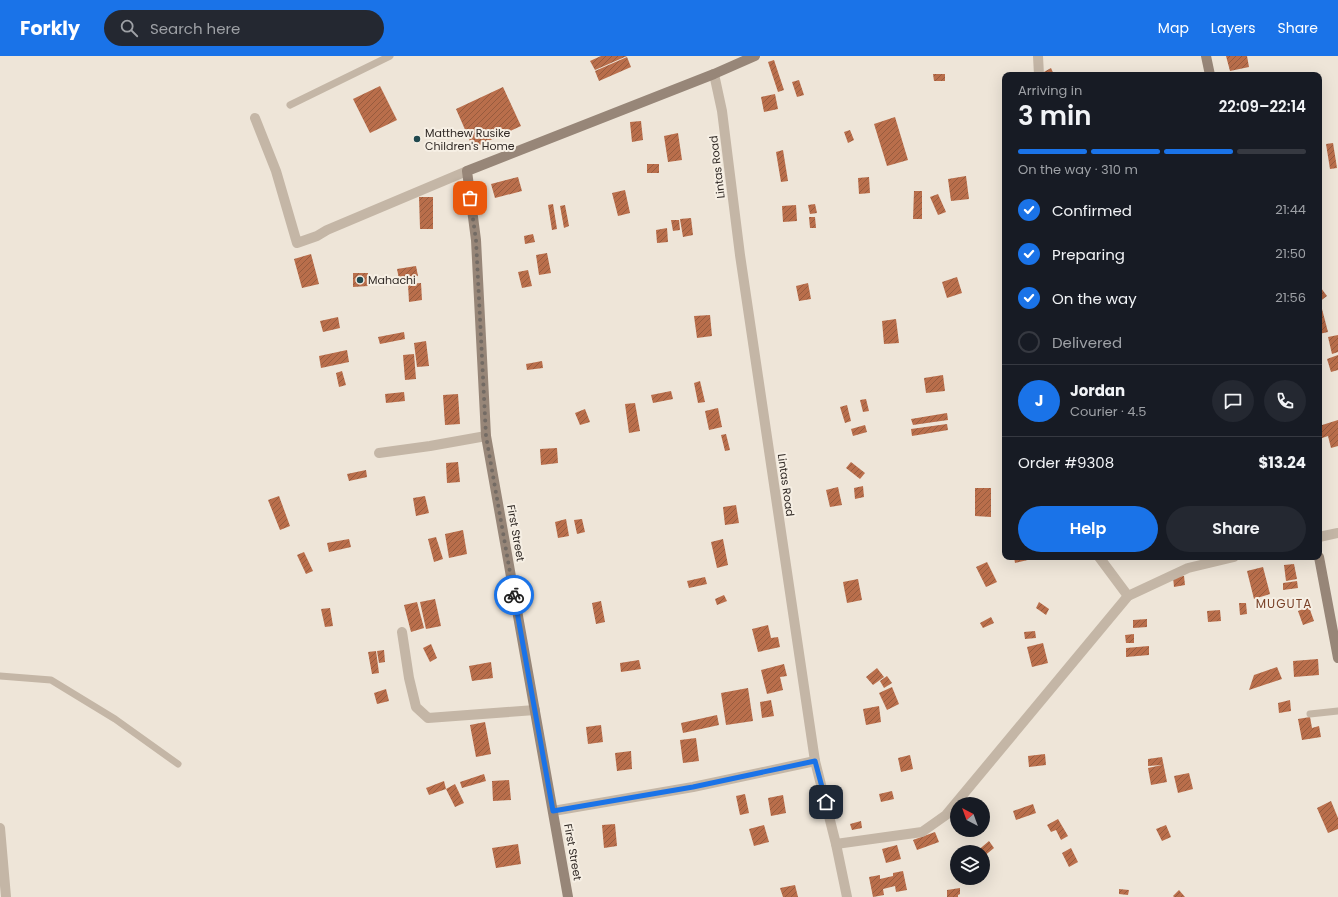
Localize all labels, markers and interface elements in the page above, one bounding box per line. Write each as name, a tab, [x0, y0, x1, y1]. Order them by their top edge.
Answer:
search box	[104, 10, 384, 46]
text: Forkly	[20, 15, 80, 42]
icon: search	[118, 17, 140, 39]
text: Search here	[150, 18, 240, 39]
text: Map	[1158, 18, 1189, 38]
text: Layers	[1211, 18, 1255, 38]
text: Share	[1277, 18, 1318, 38]
text: Arriving in	[1018, 81, 1082, 100]
text: 22:09–22:14	[1219, 96, 1306, 117]
text: 3 min	[1018, 98, 1091, 134]
place label: Matthew Rusike Children's Home	[425, 125, 515, 154]
marker: Matthew Rusike Children's Home	[412, 134, 422, 144]
street label: Lintas Road	[705, 135, 729, 199]
text: On the way · 310 m	[1018, 160, 1138, 179]
pin	[453, 181, 487, 215]
icon: bag	[459, 187, 481, 209]
icon: check	[1018, 199, 1040, 221]
text: Confirmed	[1052, 200, 1132, 221]
text: 21:44	[1275, 200, 1306, 219]
icon: check	[1018, 243, 1040, 265]
text: Preparing	[1052, 244, 1125, 265]
text: 21:50	[1275, 244, 1306, 263]
place label: Mahachi	[368, 272, 416, 288]
marker: Mahachi	[355, 275, 365, 285]
icon: check	[1018, 287, 1040, 309]
text: On the way	[1052, 288, 1137, 309]
text: 21:56	[1275, 288, 1306, 307]
text: Delivered	[1052, 332, 1122, 353]
text: Jordan	[1070, 380, 1125, 401]
button: chat	[1212, 380, 1254, 422]
button: phone	[1264, 380, 1306, 422]
text: J	[1035, 390, 1043, 411]
text: Courier · 4.5	[1070, 402, 1146, 421]
text: Order #9308	[1018, 452, 1114, 473]
text: $13.24	[1258, 452, 1306, 473]
street label: Lintas Road	[774, 453, 798, 517]
street label: First Street	[503, 503, 529, 563]
button: Help	[1018, 506, 1158, 552]
button: Share	[1166, 506, 1306, 552]
courier	[494, 575, 534, 615]
icon: bike	[503, 584, 525, 606]
district label: MUGUTA	[1256, 595, 1312, 612]
pin	[809, 785, 843, 819]
icon: home	[815, 791, 837, 813]
north arrow	[950, 797, 990, 837]
map controls	[950, 797, 990, 885]
street label: First Street	[560, 822, 586, 882]
button: layers	[950, 845, 990, 885]

